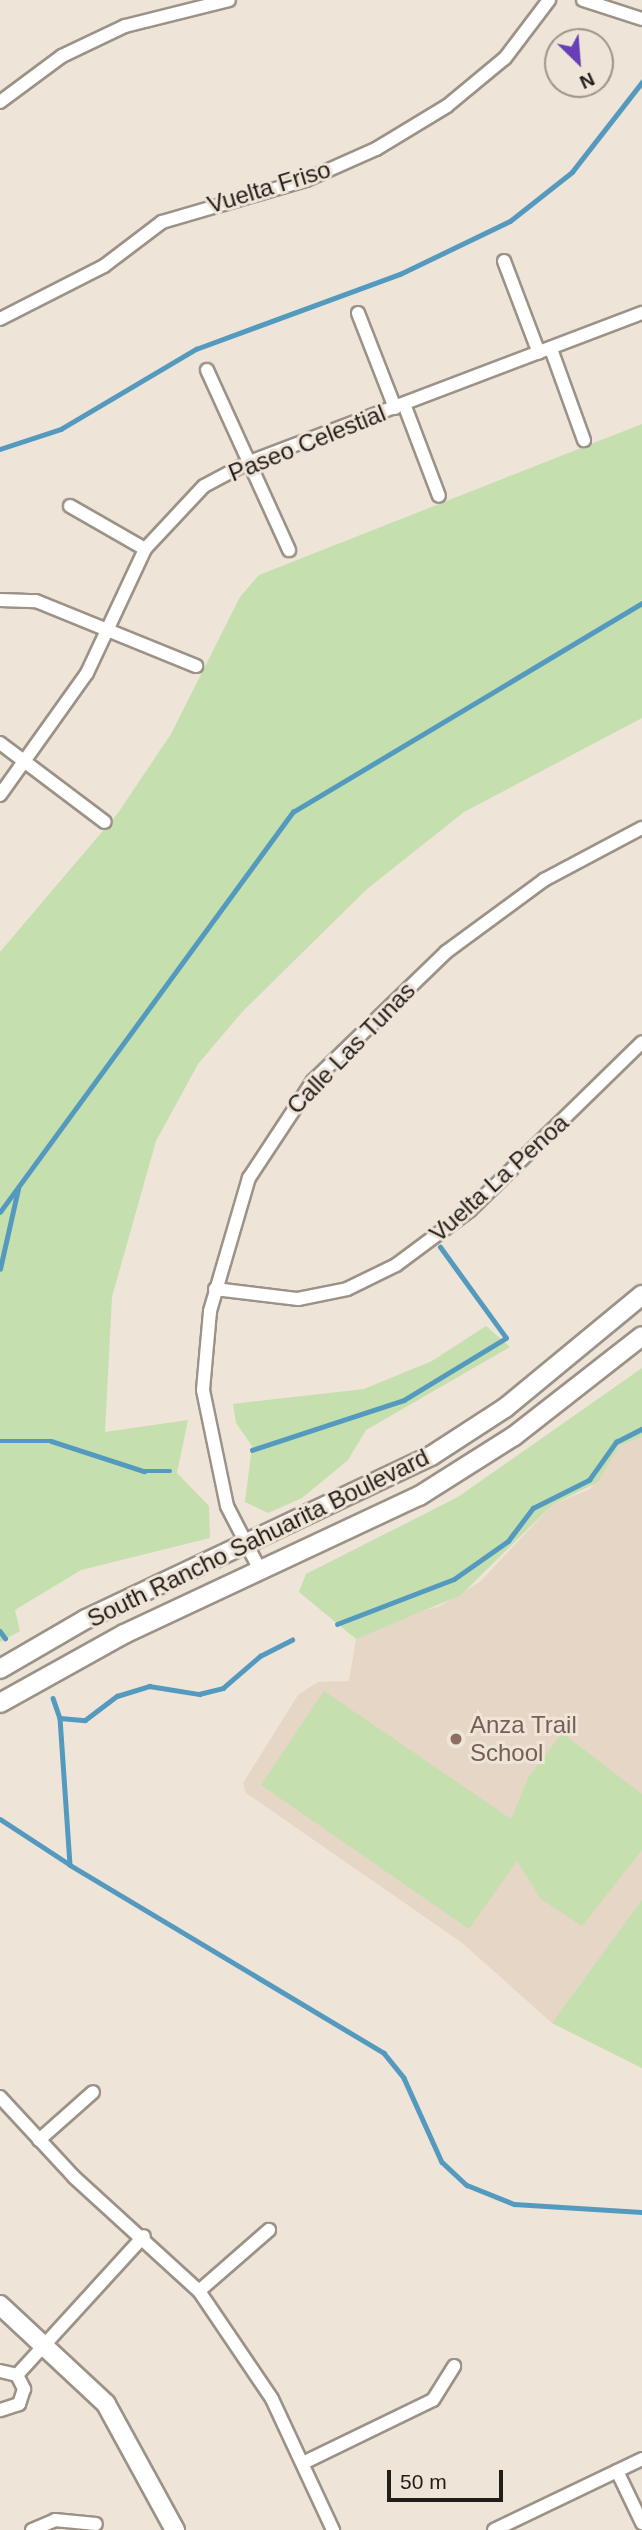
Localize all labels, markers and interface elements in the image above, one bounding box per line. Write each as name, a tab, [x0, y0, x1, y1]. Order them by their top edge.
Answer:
north arrow	[544, 28, 614, 98]
text: N	[577, 68, 598, 93]
street label: Vuelta Friso	[204, 155, 334, 219]
street label: Paseo Celestial	[224, 398, 390, 488]
street label: Calle Las Tunas	[281, 976, 421, 1120]
street label: Vuelta La Penoa	[424, 1108, 574, 1248]
street label: South Rancho Sahuarita Boulevard	[83, 1443, 433, 1633]
place label: Anza Trail School	[470, 1711, 577, 1767]
marker: Anza Trail School	[448, 1731, 464, 1747]
scale bar	[390, 2456, 505, 2500]
text: 50 m	[400, 2470, 447, 2493]

